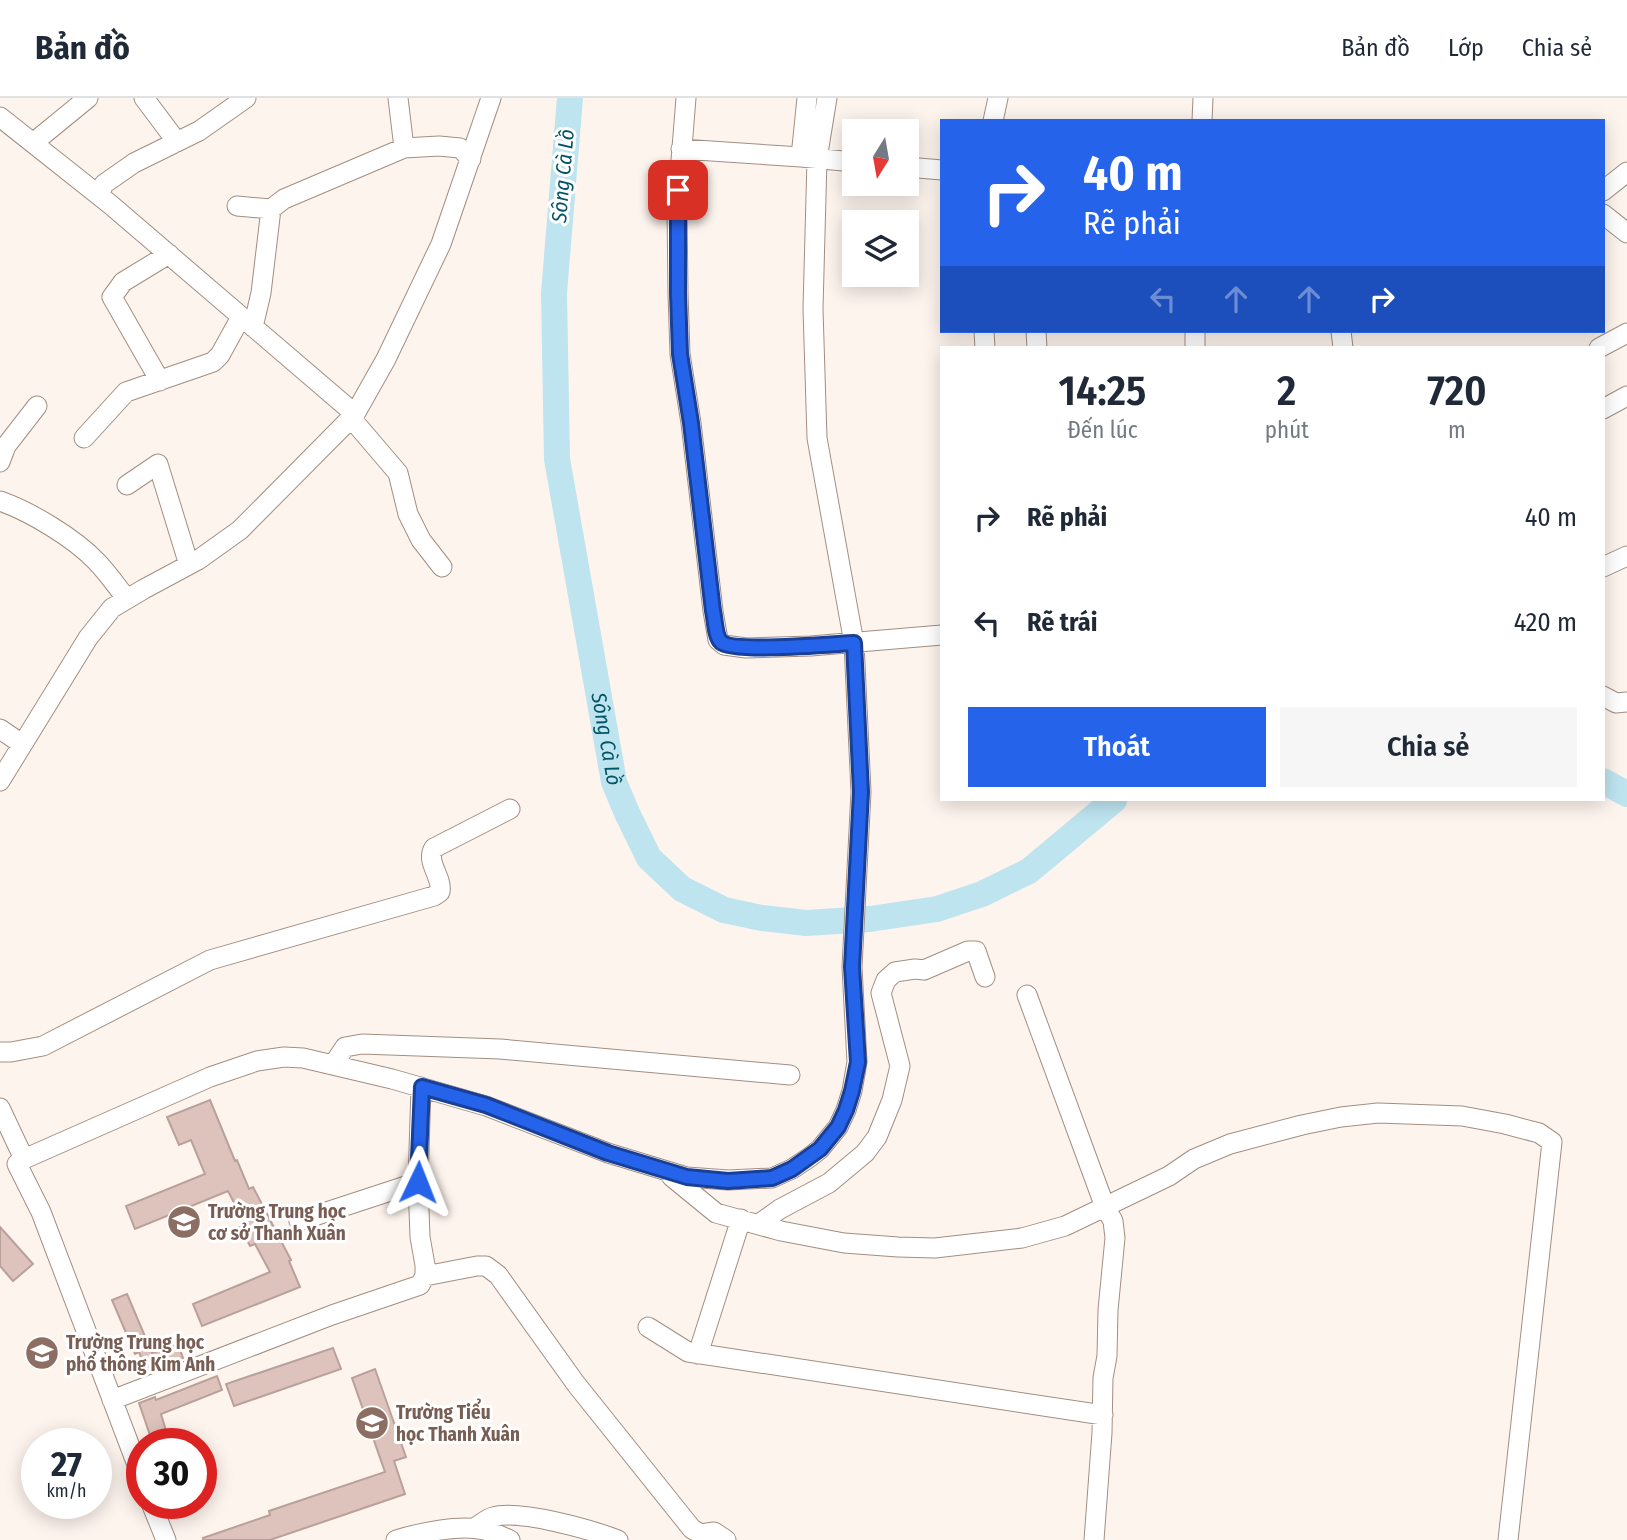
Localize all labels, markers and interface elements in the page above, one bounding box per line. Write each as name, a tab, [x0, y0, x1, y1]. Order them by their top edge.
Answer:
text: Bản đồ	[35, 28, 130, 68]
text: Bản đồ	[1341, 34, 1410, 62]
text: Lớp	[1448, 34, 1484, 62]
text: Chia sẻ	[1522, 34, 1592, 62]
north arrow	[842, 119, 919, 196]
map controls	[842, 119, 919, 287]
water label: Sông Cà Lồ	[546, 128, 580, 225]
text: 40 m	[1083, 144, 1183, 203]
icon: right	[968, 147, 1059, 238]
pin	[648, 160, 708, 220]
icon: arrive	[659, 171, 697, 209]
text: Rẽ phải	[1083, 204, 1181, 242]
button: layers	[842, 210, 919, 287]
icon: left	[1144, 280, 1182, 318]
icon: ahead	[1217, 280, 1255, 318]
icon: ahead	[1290, 280, 1328, 318]
icon: right	[1363, 280, 1401, 318]
text: 14:25	[1058, 366, 1146, 416]
text: 2	[1277, 366, 1296, 416]
text: 720	[1427, 366, 1487, 416]
text: Đến lúc	[1067, 416, 1138, 444]
text: phút	[1265, 416, 1309, 444]
text: m	[1448, 416, 1466, 444]
icon: right	[968, 499, 1006, 537]
text: Rẽ phải	[1027, 502, 1107, 533]
text: 40 m	[1525, 502, 1577, 533]
icon: left	[968, 604, 1006, 642]
text: Rẽ trái	[1027, 607, 1097, 638]
text: 420 m	[1514, 607, 1577, 638]
water label: Sông Cà Lồ	[585, 690, 627, 787]
button: Thoát	[968, 707, 1266, 787]
button: Chia sẻ	[1280, 707, 1577, 787]
position arrow	[381, 1145, 455, 1219]
place label: Trường Trung học cơ sở Thanh Xuân	[208, 1200, 347, 1245]
school or university icon: Trường Trung học cơ sở Thanh Xuân	[165, 1203, 203, 1241]
place label: Trường Trung học phổ thông Kim Anh	[66, 1331, 215, 1376]
school or university icon: Trường Trung học phổ thông Kim Anh	[23, 1334, 61, 1372]
place label: Trường Tiểu học Thanh Xuân	[396, 1398, 520, 1446]
school or university icon: Trường Tiểu học Thanh Xuân	[353, 1404, 391, 1442]
speed limit sign: 30	[126, 1428, 217, 1519]
text: 27	[51, 1443, 82, 1485]
text: km/h	[46, 1480, 87, 1502]

